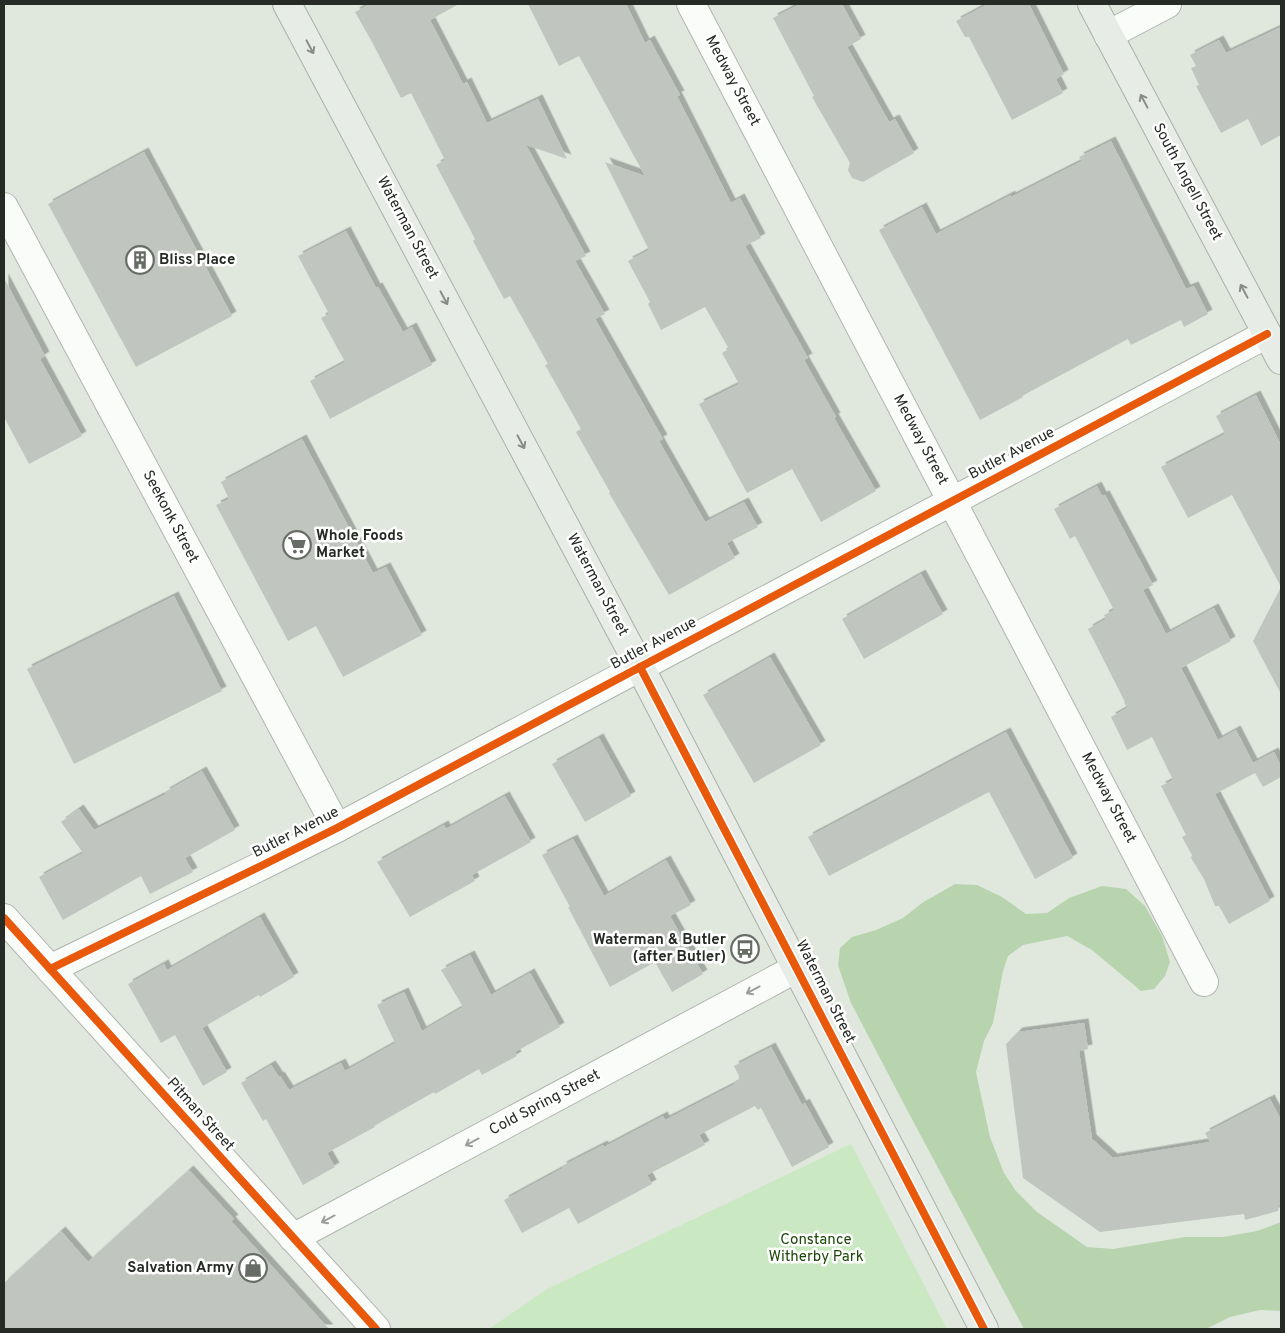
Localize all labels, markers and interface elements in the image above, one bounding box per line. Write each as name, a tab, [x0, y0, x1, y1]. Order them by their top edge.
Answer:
street label: Medway Street	[700, 32, 764, 130]
one-way arrow	[306, 39, 315, 54]
one-way arrow	[1138, 94, 1148, 109]
street label: South Angell Street	[1148, 120, 1226, 244]
street label: Waterman Street	[372, 173, 442, 283]
building icon: Bliss Place	[125, 245, 155, 275]
place label: Bliss Place	[159, 251, 235, 270]
one-way arrow	[1239, 284, 1249, 299]
one-way arrow	[439, 291, 449, 306]
street label: Medway Street	[888, 391, 952, 489]
street label: Butler Avenue	[966, 423, 1058, 485]
one-way arrow	[516, 434, 526, 449]
street label: Seekonk Street	[138, 467, 202, 567]
place label: Whole Foods Market	[316, 527, 403, 563]
supermarket icon: Whole Foods Market	[282, 530, 312, 560]
street label: Waterman Street	[562, 530, 632, 640]
street label: Butler Avenue	[608, 613, 700, 675]
street label: Medway Street	[1076, 749, 1140, 847]
street label: Butler Avenue	[249, 803, 343, 863]
place label: Waterman & Butler (after Butler)	[593, 931, 727, 967]
bus stop icon: Waterman & Butler (after Butler)	[730, 934, 760, 964]
street label: Waterman Street	[791, 937, 859, 1047]
one-way arrow	[747, 986, 761, 996]
street label: Cold Spring Street	[486, 1066, 604, 1140]
street label: Pitman Street	[162, 1074, 238, 1156]
one-way arrow	[464, 1137, 479, 1147]
one-way arrow	[321, 1214, 336, 1224]
park label: Constance Witherby Park	[768, 1231, 864, 1267]
shop icon: Salvation Army	[238, 1253, 268, 1283]
place label: Salvation Army	[127, 1259, 234, 1278]

